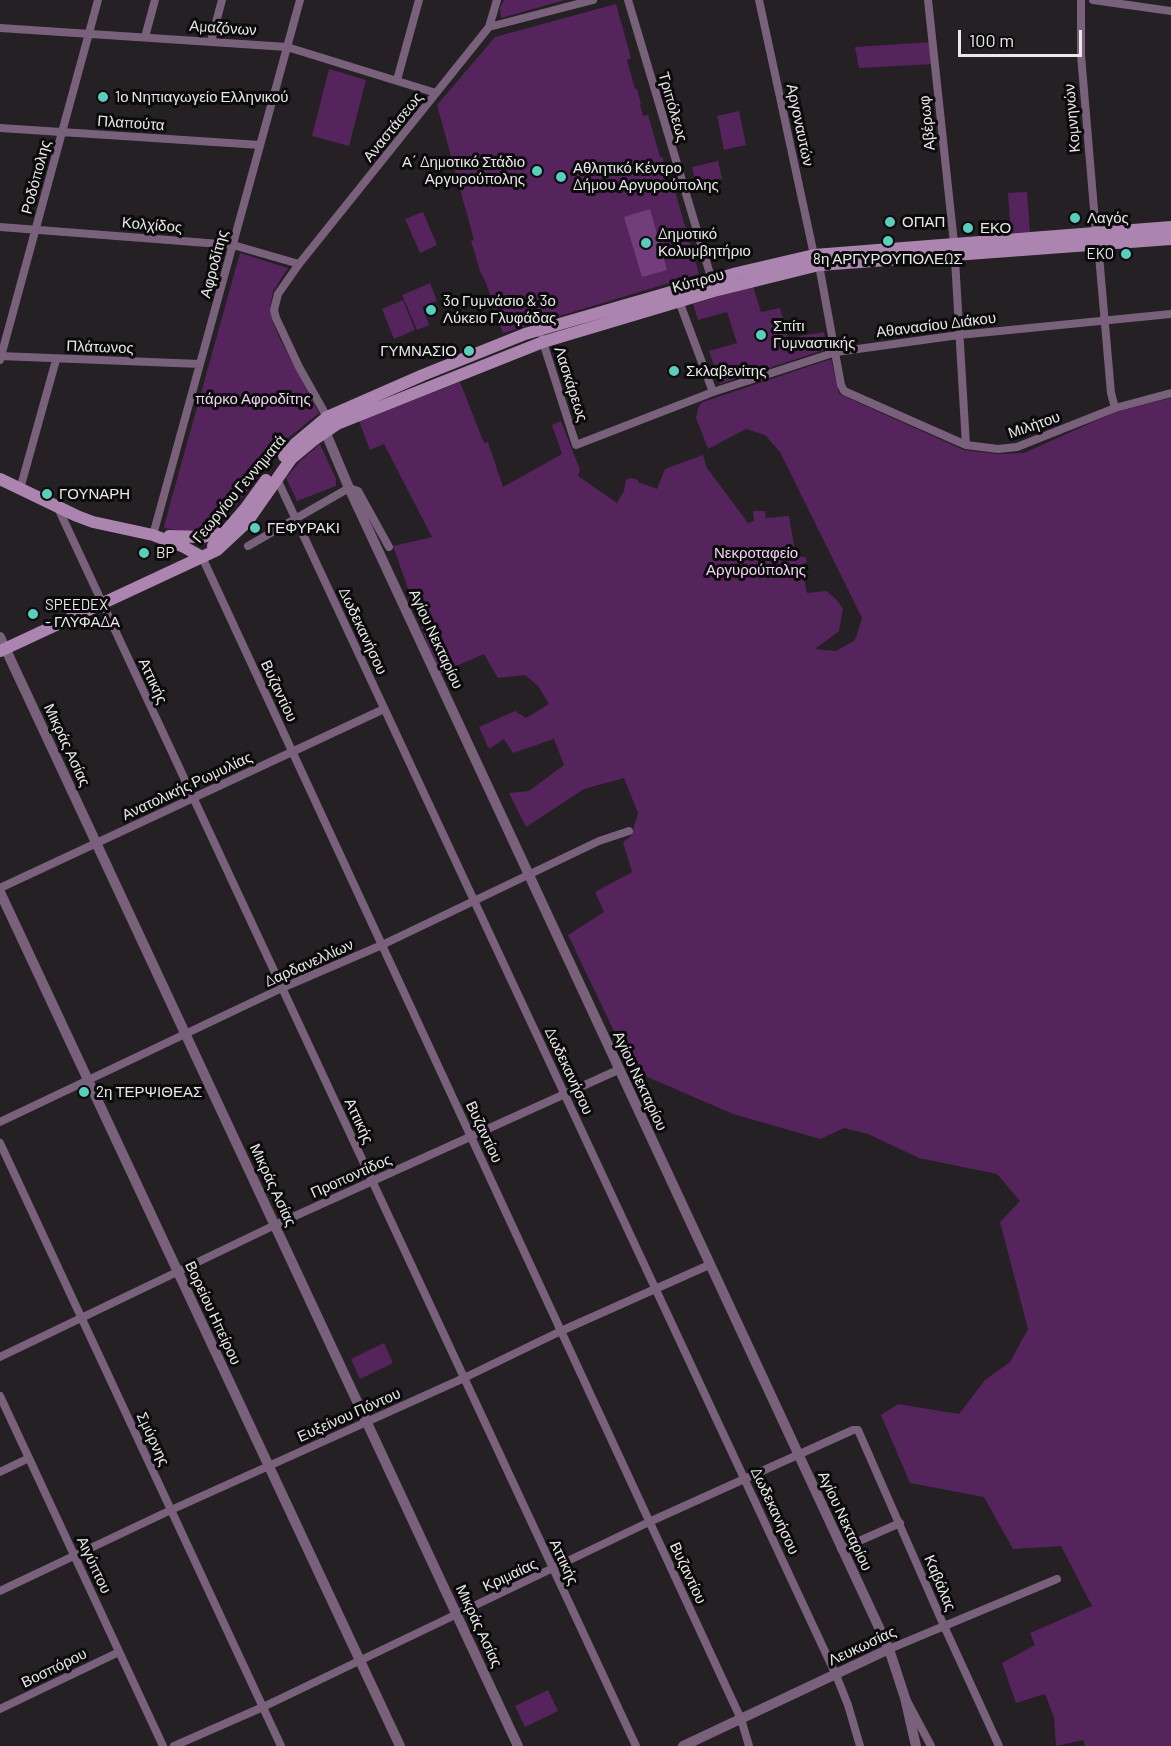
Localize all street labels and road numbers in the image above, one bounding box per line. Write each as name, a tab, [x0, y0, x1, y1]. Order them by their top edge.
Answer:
street label: Αμαζόνων	[189, 17, 257, 39]
street label: Τριπόλεως	[654, 70, 692, 144]
street label: Αργοναυτών	[782, 82, 818, 168]
street label: Κομνηνών	[1060, 83, 1084, 153]
street label: Αναστάσεως	[359, 89, 427, 165]
street label: Αβέρωφ	[915, 95, 939, 151]
street label: Πλαπούτα	[97, 112, 165, 134]
street label: Ροδόπολης	[17, 138, 55, 216]
street label: Κολχίδος	[121, 213, 183, 237]
street label: Αφροδίτης	[196, 228, 232, 300]
street label: Κύπρου	[670, 265, 726, 297]
street label: Αθανασίου Διάκου	[875, 309, 997, 341]
street label: Πλάτωνος	[66, 337, 134, 357]
street label: Λασκάρεως	[550, 344, 592, 424]
street label: Μιλήτου	[1006, 408, 1062, 442]
street label: Γεωργίου Γεννηματά	[189, 431, 289, 547]
street label: Δωδεκανήσου	[335, 585, 391, 677]
street label: Αγίου Νεκταρίου	[405, 586, 467, 692]
street label: Αττικής	[135, 655, 171, 707]
street label: Βυζαντίου	[257, 657, 301, 725]
street label: Μικράς Ασίας	[40, 701, 94, 789]
street label: Ανατολικής Ρωμυλίας	[119, 748, 255, 824]
street label: Δαρδανελλίων	[262, 935, 356, 991]
street label: Δωδεκανήσου	[541, 1025, 597, 1117]
street label: Αγίου Νεκταρίου	[609, 1028, 671, 1134]
street label: Αττικής	[341, 1095, 377, 1147]
street label: Βυζαντίου	[462, 1098, 506, 1166]
street label: Μικράς Ασίας	[246, 1141, 300, 1229]
street label: Προποντίδος	[308, 1150, 394, 1202]
street label: Βορείου Ηπείρου	[181, 1258, 245, 1368]
street label: Ευξείνου Πόντου	[295, 1384, 403, 1446]
street label: Σμύρνης	[133, 1409, 173, 1469]
street label: Δωδεκανήσου	[747, 1465, 803, 1557]
street label: Αγίου Νεκταρίου	[814, 1468, 876, 1574]
street label: Αιγύπτου	[73, 1534, 115, 1596]
street label: Αττικής	[546, 1536, 582, 1588]
street label: Βυζαντίου	[666, 1539, 710, 1607]
street label: Καβάλας	[920, 1552, 960, 1614]
street label: Κριμαίας	[480, 1555, 540, 1595]
street label: Μικράς Ασίας	[452, 1582, 506, 1670]
street label: Λευκωσίας	[825, 1623, 899, 1669]
street label: Βοσπόρου	[18, 1644, 90, 1692]

